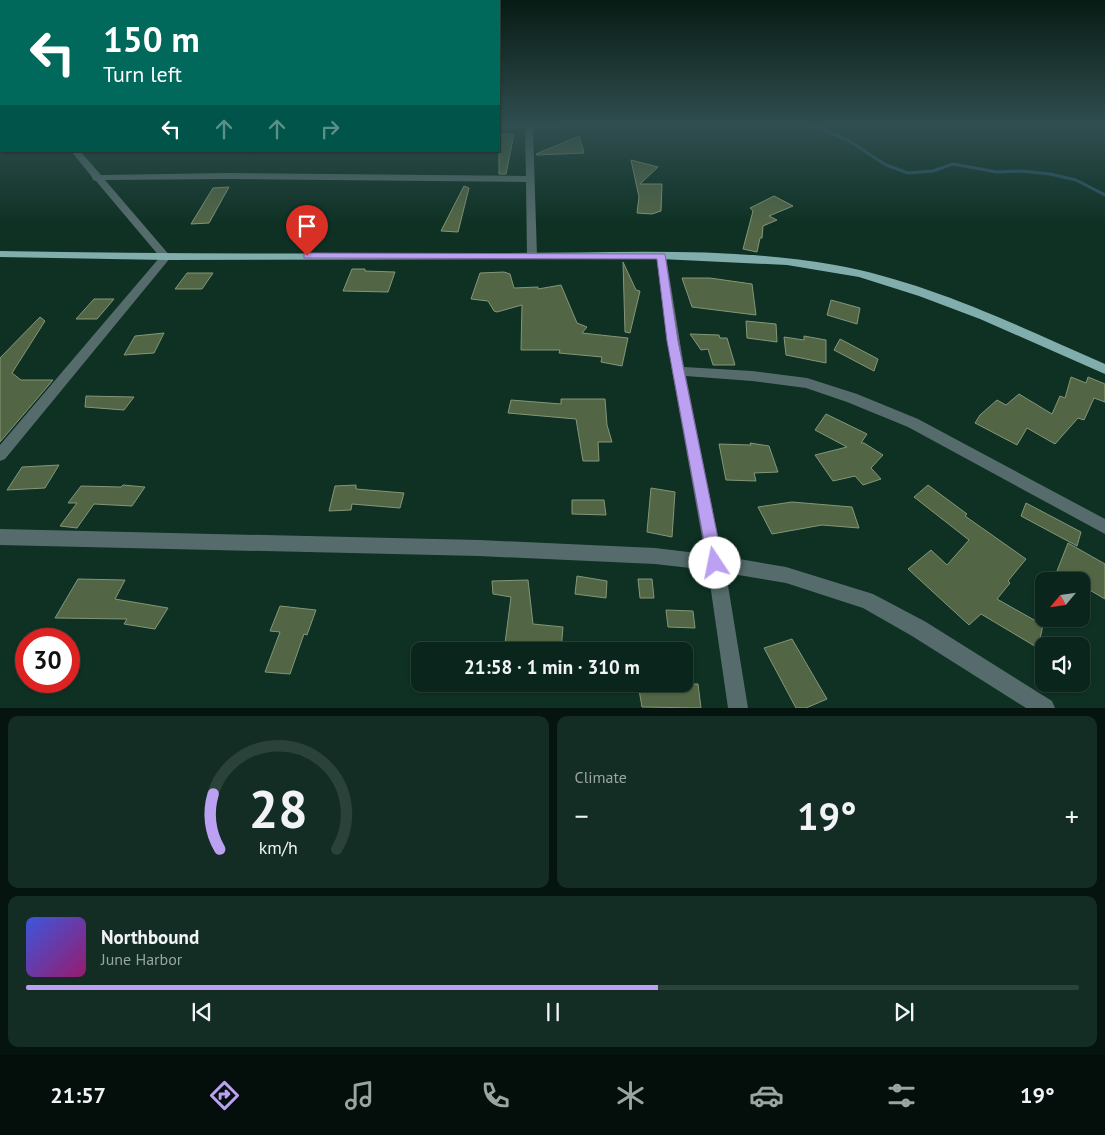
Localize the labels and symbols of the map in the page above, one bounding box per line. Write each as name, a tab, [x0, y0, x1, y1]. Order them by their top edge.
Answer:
pin	[286, 205, 328, 256]
position arrow	[688, 536, 740, 588]
north arrow	[1035, 572, 1090, 628]
speed limit sign: 30	[15, 628, 80, 693]

